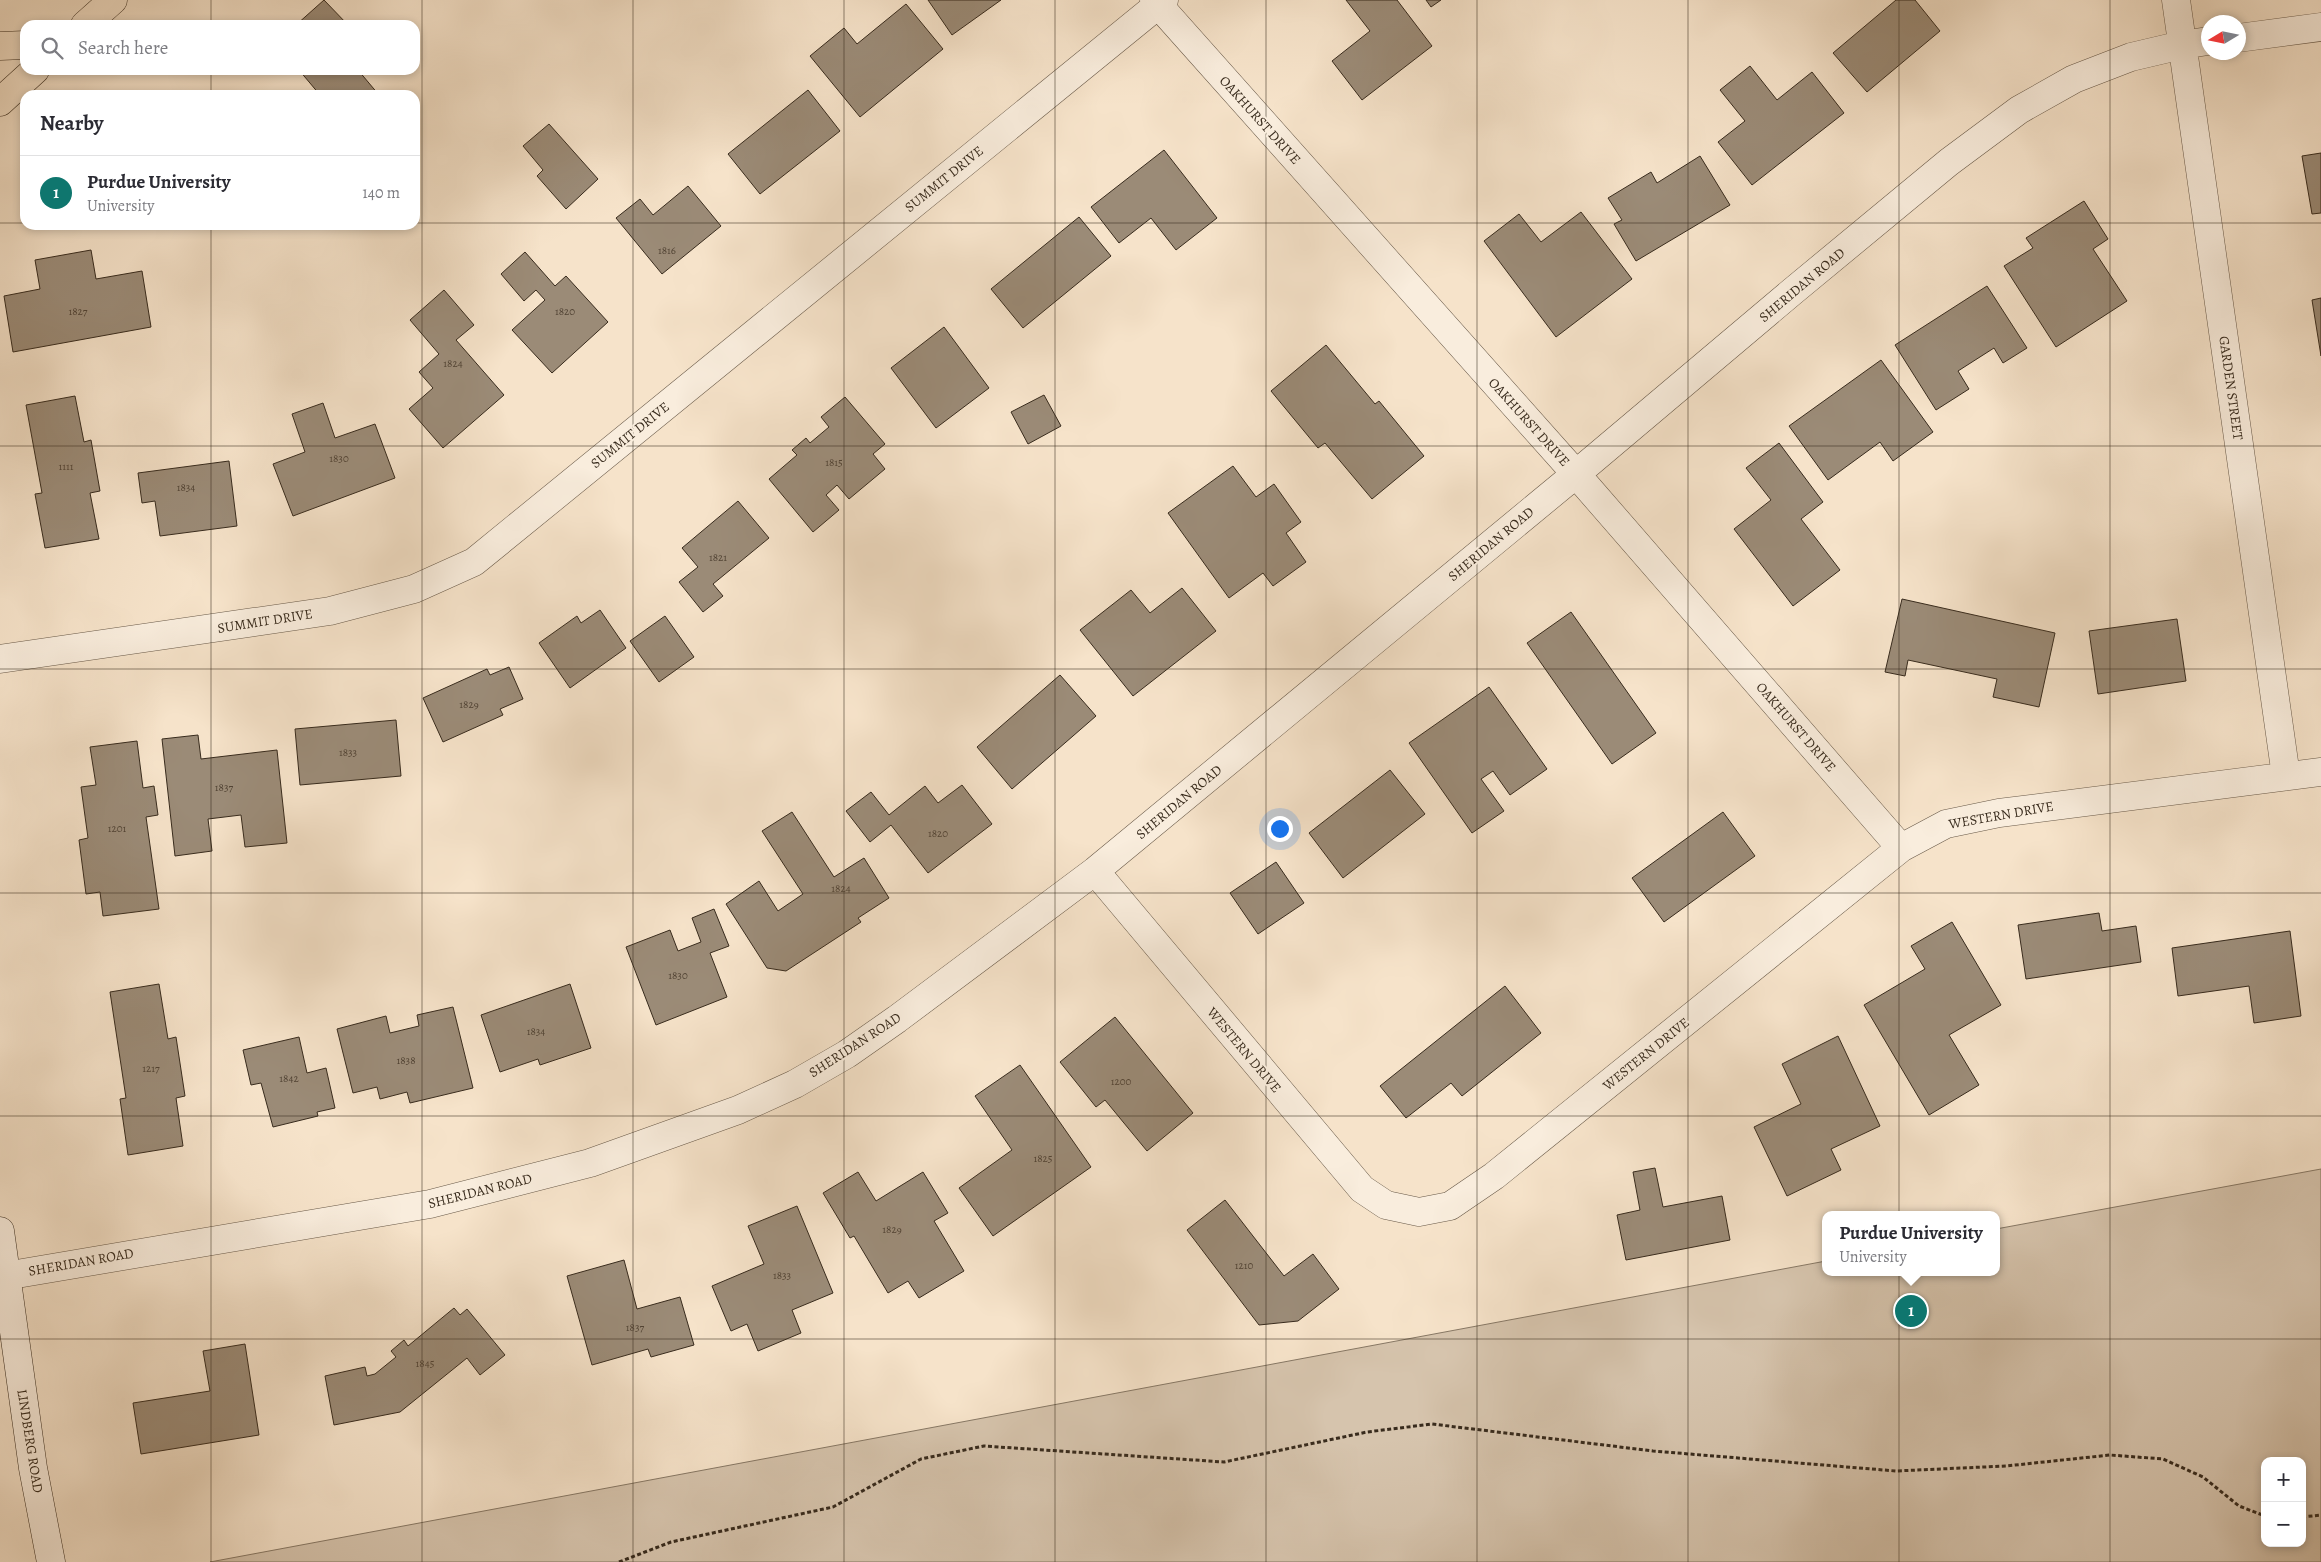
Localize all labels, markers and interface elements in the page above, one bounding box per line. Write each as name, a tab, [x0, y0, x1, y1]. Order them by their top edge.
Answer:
north arrow	[2201, 15, 2246, 60]
search box	[20, 20, 420, 75]
icon: search	[38, 34, 66, 62]
text: Search here	[78, 35, 168, 61]
street label: OAKHURST DRIVE	[1215, 72, 1305, 168]
text: Nearby	[40, 109, 103, 137]
street label: SUMMIT DRIVE	[901, 141, 987, 217]
text: Purdue University	[87, 169, 231, 195]
text: 1	[53, 182, 59, 204]
text: 140 m	[362, 182, 400, 204]
text: University	[87, 195, 154, 217]
house number: 1816	[658, 243, 676, 258]
street label: SHERIDAN ROAD	[1755, 243, 1849, 327]
house number: 1827	[69, 304, 88, 319]
house number: 1820	[555, 304, 575, 319]
street label: GARDEN STREET	[2214, 335, 2248, 442]
house number: 1824	[443, 356, 463, 371]
street label: OAKHURST DRIVE	[1484, 374, 1574, 470]
street label: SUMMIT DRIVE	[587, 397, 673, 473]
house number: 1830	[329, 451, 349, 466]
house number: 1815	[825, 455, 843, 470]
house number: 1111	[58, 459, 74, 474]
house number: 1834	[177, 480, 195, 495]
street label: SHERIDAN ROAD	[1444, 502, 1538, 586]
house number: 1821	[709, 550, 727, 565]
street label: SUMMIT DRIVE	[216, 604, 314, 638]
street label: OAKHURST DRIVE	[1752, 678, 1840, 776]
house number: 1829	[459, 697, 479, 712]
house number: 1833	[339, 745, 357, 760]
street label: SHERIDAN ROAD	[1132, 760, 1226, 844]
house number: 1837	[215, 780, 234, 795]
street label: WESTERN DRIVE	[1946, 796, 2055, 834]
your location	[1267, 816, 1293, 842]
house number: 1201	[108, 821, 127, 836]
house number: 1820	[928, 826, 948, 841]
house number: 1824	[831, 881, 851, 896]
house number: 1830	[668, 968, 688, 983]
street label: WESTERN DRIVE	[1202, 1002, 1285, 1097]
street label: SHERIDAN ROAD	[805, 1008, 905, 1082]
street label: WESTERN DRIVE	[1598, 1013, 1693, 1095]
house number: 1834	[527, 1024, 545, 1039]
house number: 1838	[396, 1053, 416, 1068]
house number: 1217	[142, 1061, 160, 1076]
house number: 1842	[279, 1071, 299, 1086]
house number: 1200	[1111, 1074, 1131, 1089]
house number: 1825	[1033, 1151, 1053, 1166]
street label: SHERIDAN ROAD	[426, 1169, 534, 1213]
popup	[1822, 1211, 2000, 1276]
text: Purdue University	[1839, 1220, 1983, 1246]
house number: 1829	[882, 1222, 902, 1237]
street label: SHERIDAN ROAD	[27, 1243, 135, 1281]
text: University	[1839, 1246, 1907, 1268]
house number: 1210	[1235, 1258, 1253, 1273]
house number: 1833	[773, 1268, 791, 1283]
pin: 1	[1895, 1292, 1927, 1330]
house number: 1837	[626, 1320, 645, 1335]
house number: 1845	[416, 1356, 435, 1371]
street label: LINDBERG ROAD	[12, 1388, 48, 1494]
map controls	[2261, 1457, 2306, 1547]
button: +	[2261, 1457, 2306, 1502]
button: −	[2261, 1502, 2306, 1547]

